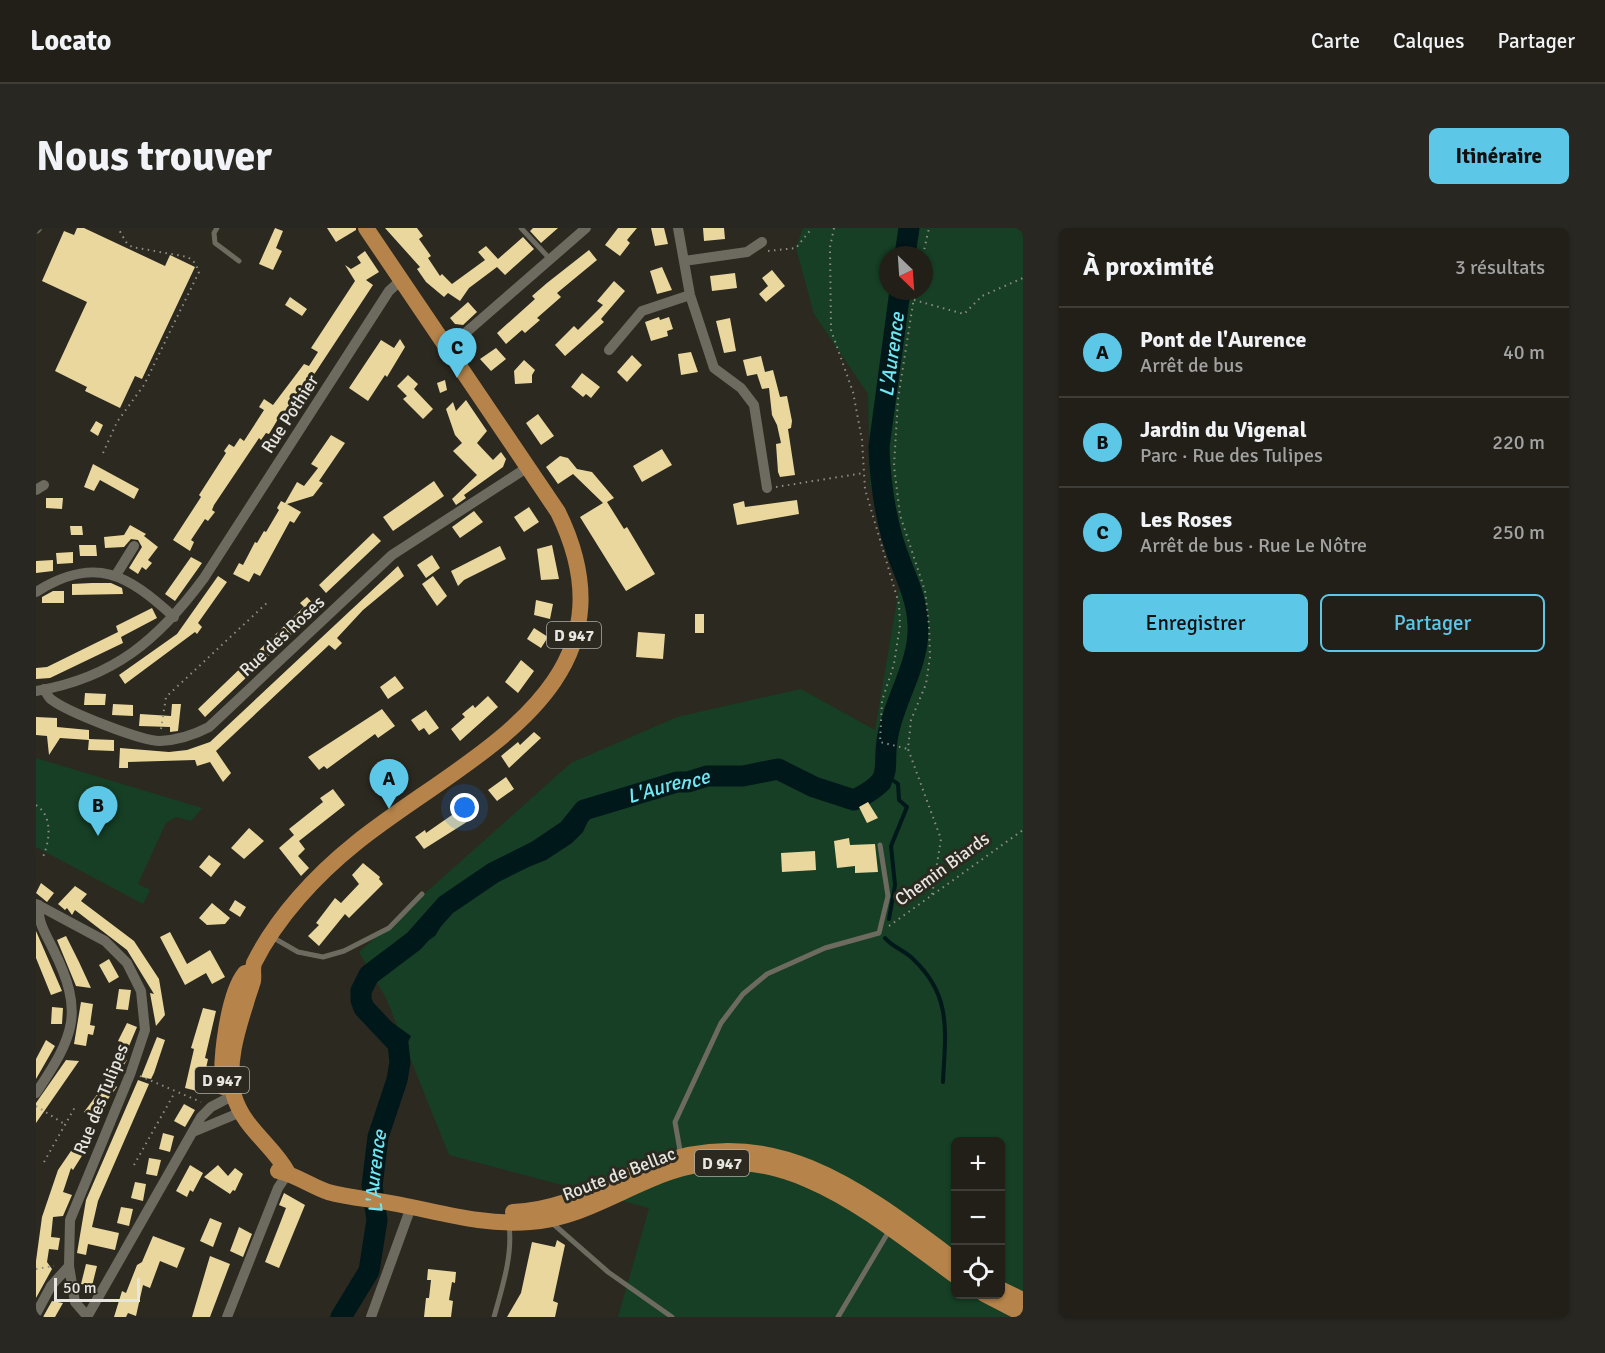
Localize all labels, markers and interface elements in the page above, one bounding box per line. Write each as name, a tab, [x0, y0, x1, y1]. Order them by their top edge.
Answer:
text: Locato	[30, 24, 111, 58]
text: Carte	[1311, 28, 1360, 54]
text: Calques	[1393, 28, 1464, 54]
text: Partager	[1497, 28, 1575, 54]
button: Itinéraire	[1429, 128, 1569, 184]
text: Nous trouver	[36, 131, 272, 182]
north arrow	[879, 246, 933, 300]
text: À proximité	[1083, 251, 1214, 283]
text: 3 résultats	[1455, 255, 1545, 280]
water label: L'Aurence	[874, 310, 910, 398]
text: Pont de l'Aurence	[1140, 326, 1306, 353]
pin: C	[438, 328, 476, 378]
text: A	[1096, 340, 1109, 365]
text: 40 m	[1503, 340, 1545, 365]
text: Arrêt de bus	[1140, 353, 1243, 378]
street label: Rue Pothier	[257, 370, 324, 457]
text: Jardin du Vigenal	[1140, 416, 1307, 443]
text: B	[1096, 430, 1109, 455]
text: 220 m	[1492, 430, 1545, 455]
text: Parc · Rue des Tulipes	[1140, 443, 1323, 468]
text: Les Roses	[1140, 506, 1232, 533]
text: C	[1096, 520, 1109, 545]
text: 250 m	[1492, 520, 1545, 545]
text: Arrêt de bus · Rue Le Nôtre	[1140, 533, 1367, 558]
street label: Rue des Roses	[235, 591, 329, 681]
button: Enregistrer	[1083, 594, 1308, 652]
button: Partager	[1320, 594, 1545, 652]
road number: D 947	[547, 622, 601, 648]
pin: A	[370, 760, 408, 809]
water label: L'Aurence	[624, 764, 714, 809]
pin: B	[78, 786, 118, 836]
your location	[450, 793, 479, 822]
street label: Chemin Biards	[890, 827, 994, 911]
street label: Rue des Tulipes	[69, 1040, 133, 1157]
road number: D 947	[195, 1067, 249, 1093]
water label: L'Aurence	[360, 1126, 393, 1216]
map controls	[951, 1137, 1005, 1299]
button: +	[951, 1137, 1005, 1191]
street label: Route de Bellac	[559, 1142, 679, 1206]
road number: D 947	[695, 1150, 749, 1176]
button: −	[951, 1191, 1005, 1245]
button: locate	[951, 1245, 1005, 1299]
scale bar	[54, 1275, 140, 1302]
text: 50 m	[63, 1278, 97, 1298]

